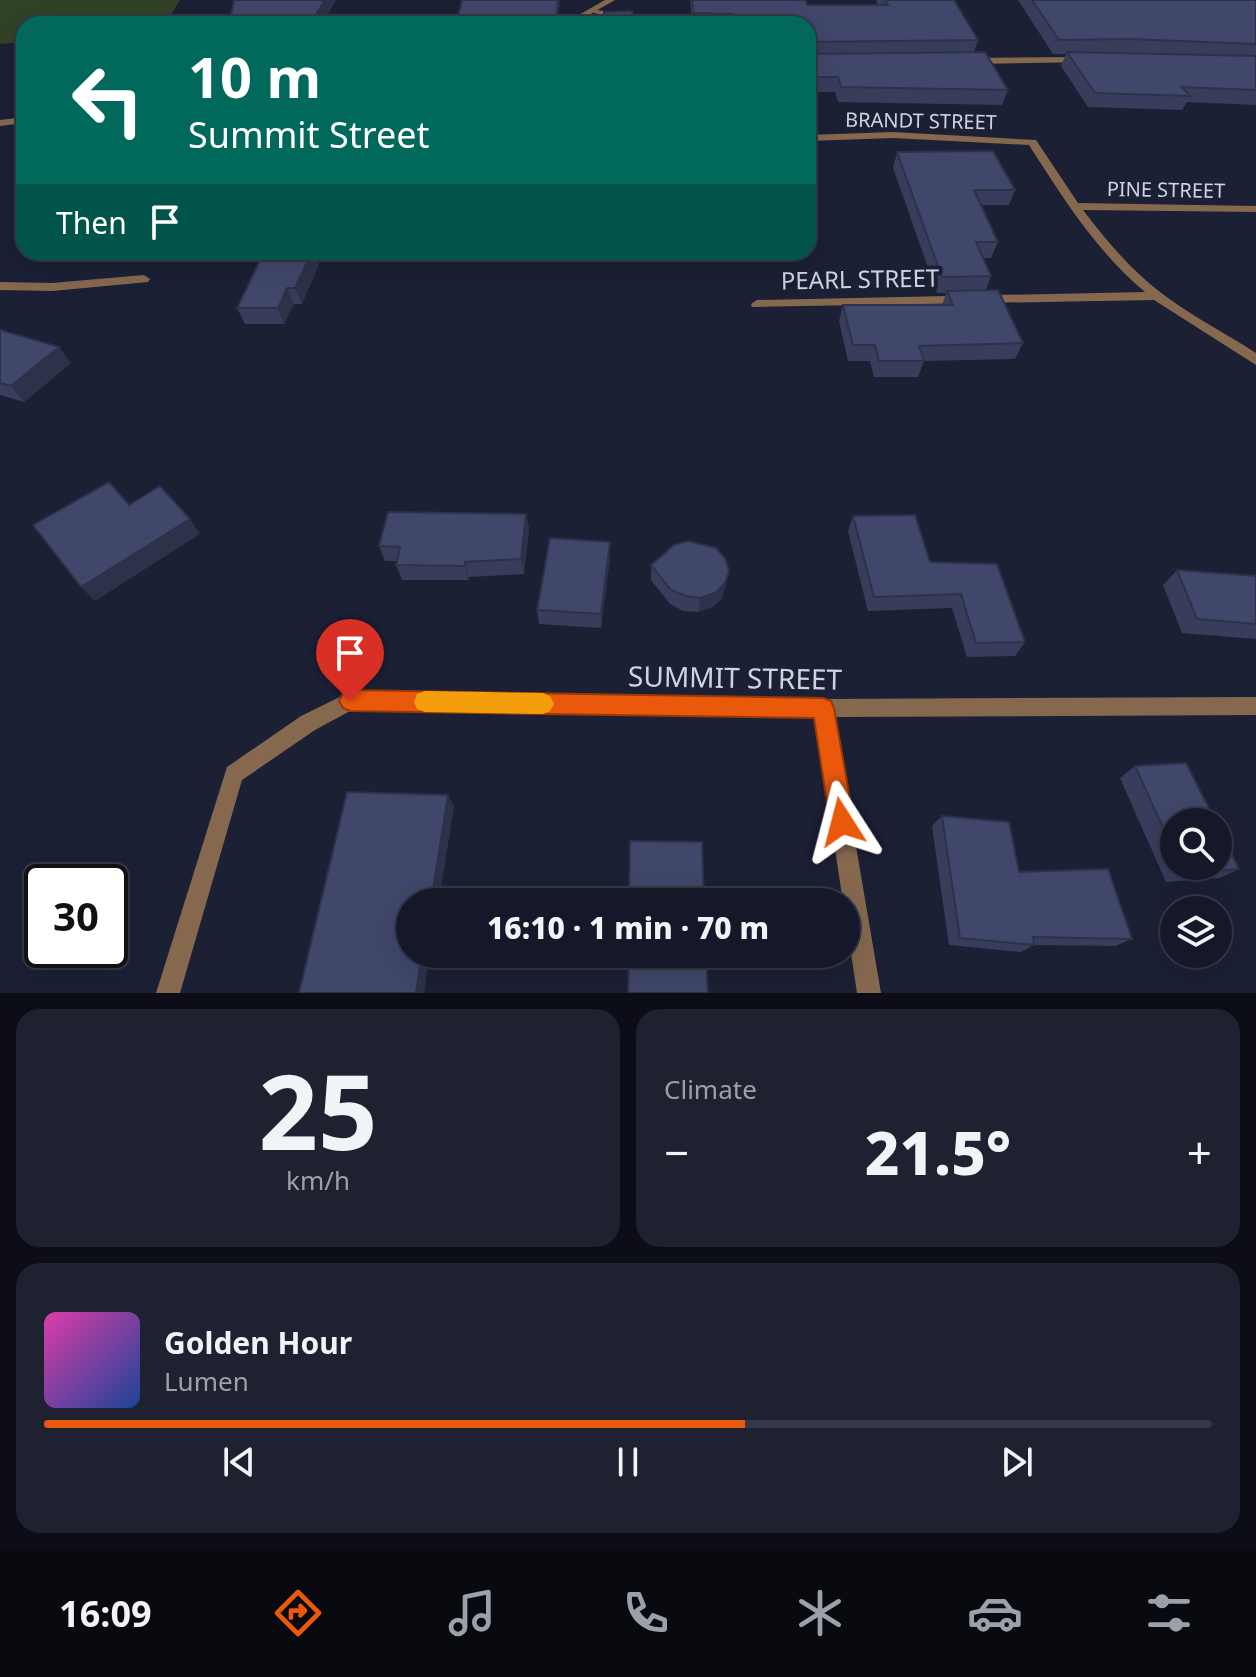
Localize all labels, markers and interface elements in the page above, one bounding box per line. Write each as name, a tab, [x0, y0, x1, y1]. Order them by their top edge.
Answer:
text: 10 m	[188, 38, 321, 114]
icon: left	[56, 48, 160, 152]
street label: BRANDT STREET	[845, 106, 997, 135]
text: Summit Street	[188, 110, 430, 159]
street label: PINE STREET	[1107, 175, 1225, 204]
icon: arrive	[143, 200, 187, 244]
text: Then	[56, 202, 127, 243]
street label: PEARL STREET	[780, 261, 940, 296]
pin	[316, 619, 384, 701]
icon: arrive	[328, 631, 372, 675]
street label: SUMMIT STREET	[628, 656, 843, 698]
position arrow	[800, 780, 884, 864]
map controls	[1160, 808, 1232, 968]
button: search	[1160, 808, 1232, 880]
speed limit sign: 30	[24, 864, 128, 968]
button: layers	[1160, 896, 1232, 968]
text: 16:10 · 1 min · 70 m	[487, 907, 769, 948]
text: 25	[259, 1039, 377, 1180]
text: Climate	[664, 1071, 757, 1107]
text: 21.5°	[865, 1111, 1011, 1193]
text: −	[664, 1122, 689, 1182]
text: +	[1187, 1122, 1212, 1182]
text: km/h	[286, 1162, 350, 1198]
text: Golden Hour	[164, 1322, 352, 1363]
text: Lumen	[164, 1363, 249, 1399]
icon: previous	[217, 1440, 261, 1484]
icon: pause	[606, 1440, 650, 1484]
icon: next	[995, 1440, 1039, 1484]
icon: directions	[270, 1585, 326, 1641]
icon: music	[444, 1585, 500, 1641]
icon: phone	[618, 1585, 674, 1641]
icon: climate	[792, 1585, 848, 1641]
icon: car	[967, 1585, 1023, 1641]
icon: filters	[1141, 1585, 1197, 1641]
text: 16:09	[59, 1589, 152, 1638]

